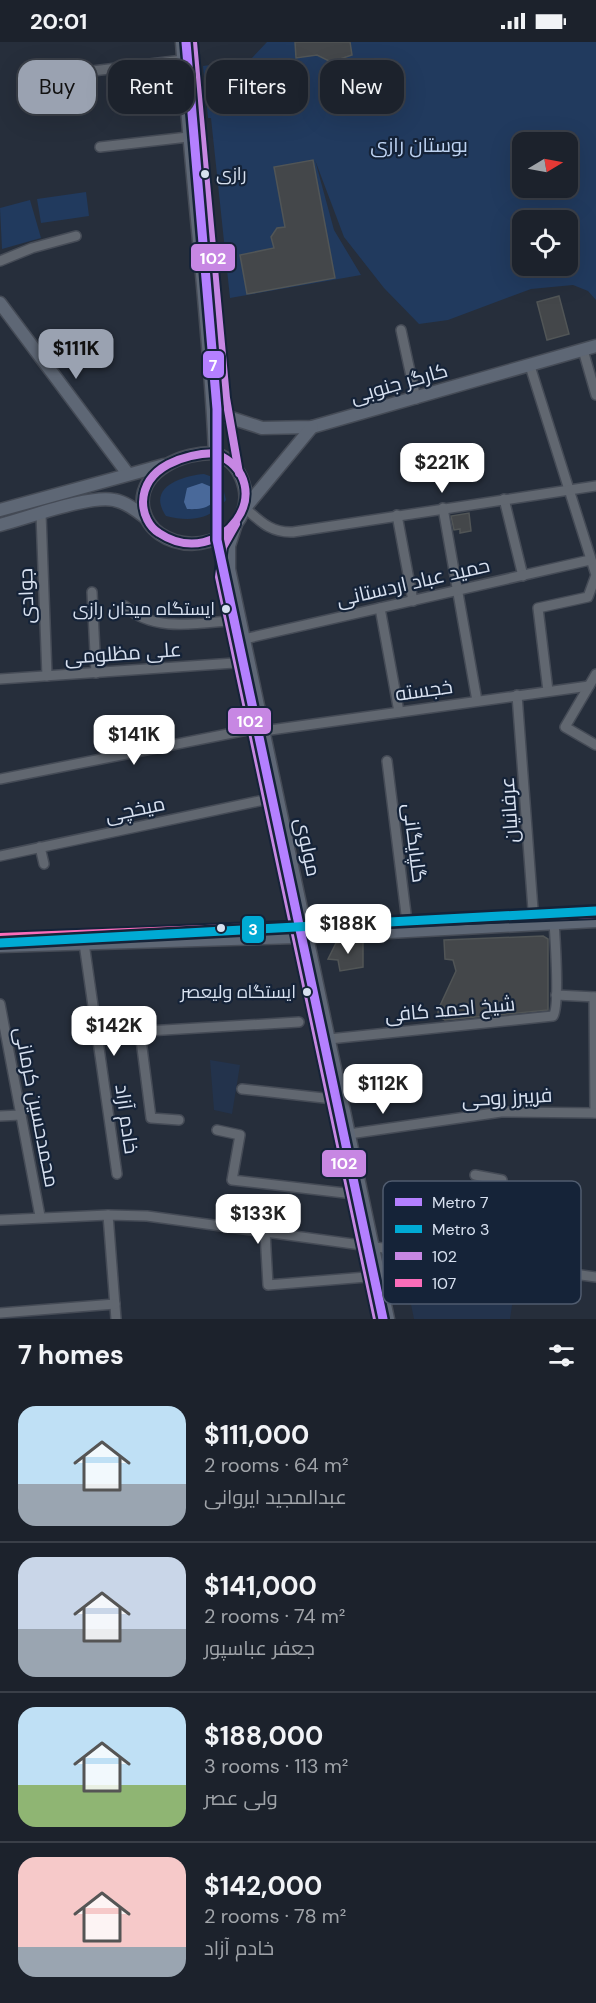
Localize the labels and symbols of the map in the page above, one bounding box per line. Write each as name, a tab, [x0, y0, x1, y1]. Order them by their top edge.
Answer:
park label: بوستان رازی	[370, 132, 468, 158]
north arrow	[512, 132, 578, 198]
place label: رازی	[216, 162, 246, 186]
marker: رازی	[199, 168, 211, 180]
line badge: 102	[190, 243, 236, 272]
text: 102	[200, 248, 226, 269]
pin: $111K	[34, 329, 118, 380]
line badge: 7	[202, 350, 225, 379]
text: 7	[209, 355, 218, 376]
street label: کارگر جنوبی	[347, 357, 451, 409]
pin: $221K	[400, 443, 484, 494]
street label: حمید عباد اردستانی	[334, 552, 492, 612]
street label: جوادی	[12, 568, 40, 624]
place label: ایستگاه میدان رازی	[73, 597, 215, 621]
marker: ایستگاه میدان رازی	[220, 603, 232, 615]
street label: علی مظلومی	[64, 636, 182, 670]
street label: خجسته	[394, 673, 454, 707]
line badge: 102	[227, 707, 272, 735]
text: 102	[237, 711, 263, 732]
pin: $141K	[92, 715, 176, 766]
street label: عرفانیان	[494, 776, 524, 844]
street label: میخچی	[103, 790, 167, 828]
street label: گلپایگانی	[397, 802, 433, 884]
street label: مولوی	[289, 815, 327, 879]
pin: $188K	[306, 904, 390, 955]
line badge: 3	[241, 915, 265, 944]
text: 3	[248, 919, 258, 940]
unlabelled marker	[215, 922, 227, 934]
place label: ایستگاه ولیعصر	[180, 980, 296, 1004]
marker: ایستگاه ولیعصر	[301, 986, 313, 998]
street label: شیخ احمد کافی	[384, 990, 516, 1029]
pin: $142K	[72, 1006, 156, 1057]
street label: محمدحسین کرمانی	[9, 1025, 65, 1189]
pin: $112K	[341, 1064, 425, 1115]
street label: خادم آزاد	[108, 1082, 145, 1156]
street label: فریبرز روحی	[461, 1082, 553, 1112]
line badge: 102	[321, 1149, 367, 1178]
text: 102	[331, 1153, 357, 1174]
legend	[383, 1181, 581, 1304]
text: Metro 7	[432, 1192, 488, 1213]
pin: $133K	[216, 1194, 300, 1245]
text: Metro 3	[432, 1219, 489, 1240]
text: 102	[432, 1246, 457, 1267]
text: 107	[432, 1273, 456, 1294]

